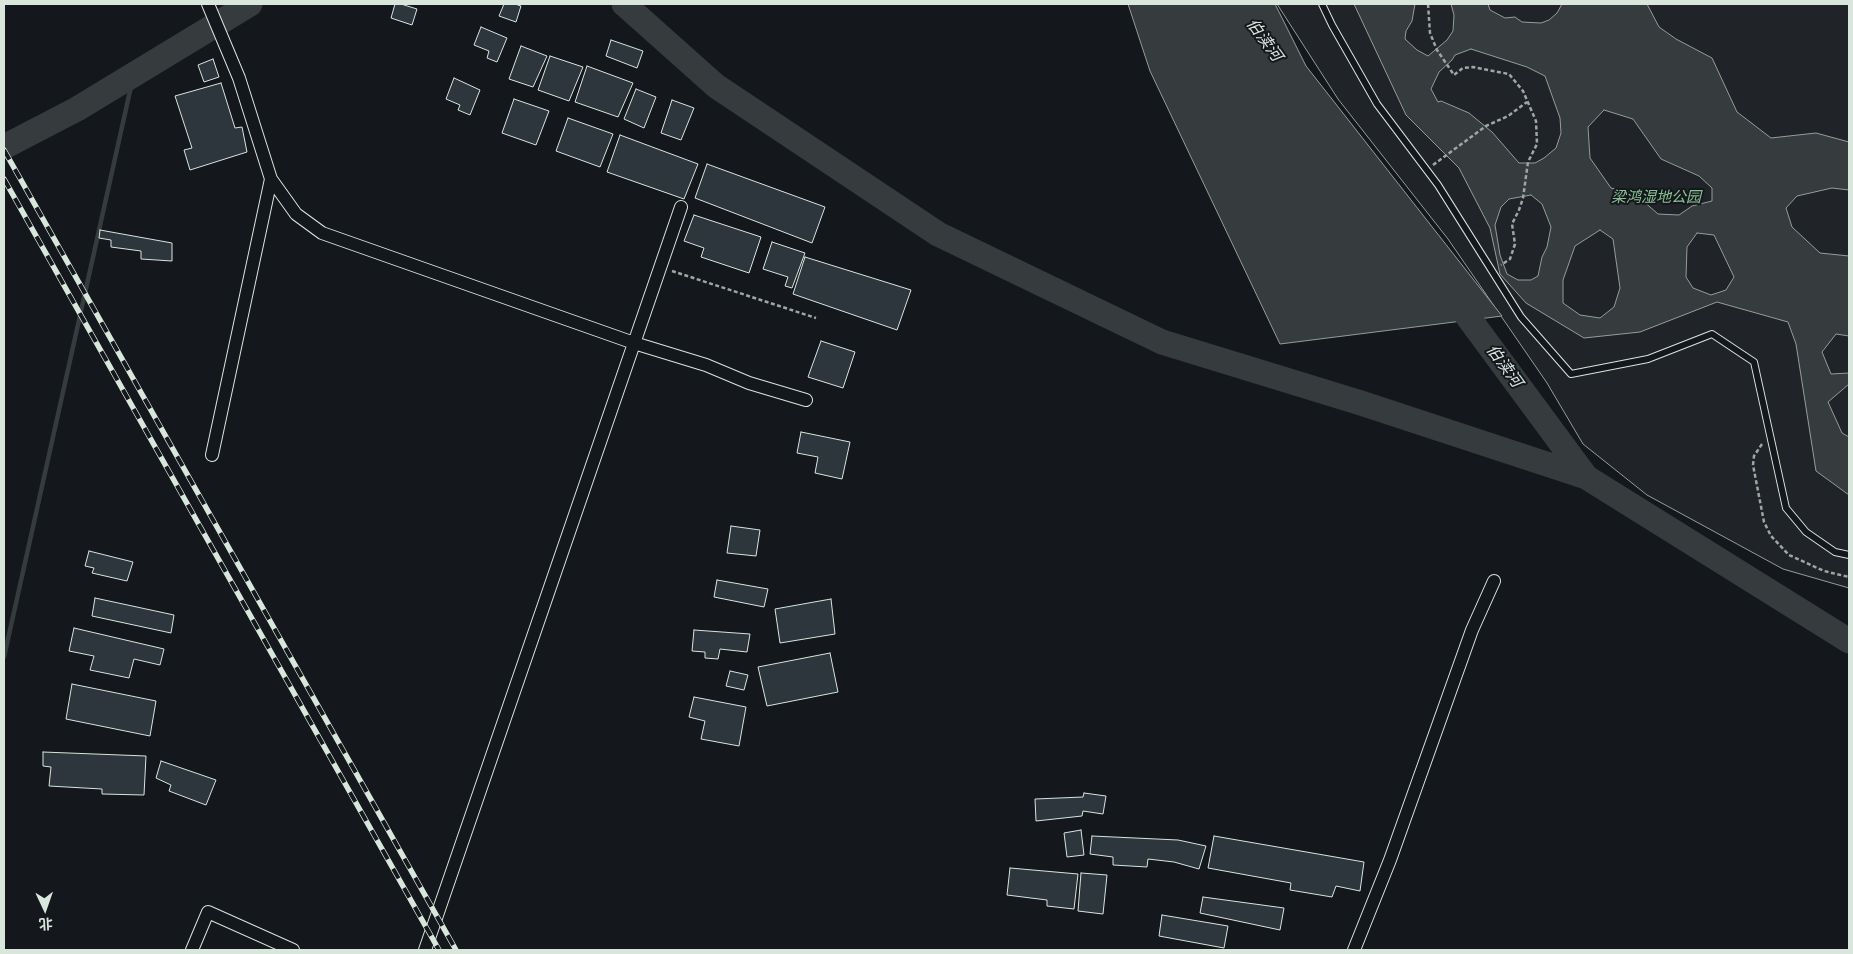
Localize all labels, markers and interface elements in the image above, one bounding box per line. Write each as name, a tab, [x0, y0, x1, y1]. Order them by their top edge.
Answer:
water label: 伯渎河	[1242, 15, 1286, 65]
park label: 梁鸿湿地公园	[1611, 189, 1701, 207]
water label: 伯渎河	[1482, 341, 1526, 391]
north arrow	[20, 884, 70, 934]
text: 北	[38, 916, 53, 932]

